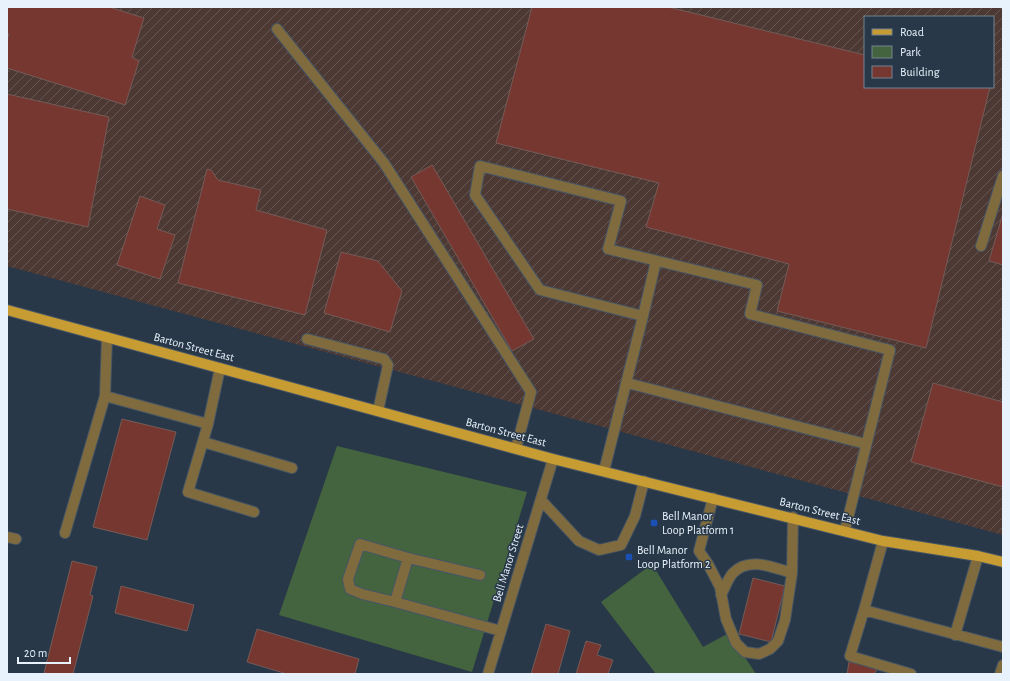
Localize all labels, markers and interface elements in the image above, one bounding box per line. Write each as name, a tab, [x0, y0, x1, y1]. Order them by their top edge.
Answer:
legend	[864, 16, 994, 88]
text: Road	[900, 26, 924, 38]
text: Park	[900, 46, 921, 58]
text: Building	[900, 66, 940, 78]
street label: Barton Street East	[152, 330, 236, 364]
street label: Barton Street East	[464, 415, 548, 449]
street label: Barton Street East	[778, 495, 862, 527]
place label: Bell Manor Loop Platform 1	[662, 510, 734, 536]
marker: Bell Manor Loop Platform 1	[649, 518, 659, 528]
street label: Bell Manor Street	[490, 523, 526, 603]
place label: Bell Manor Loop Platform 2	[637, 544, 711, 570]
marker: Bell Manor Loop Platform 2	[624, 552, 634, 562]
scale bar	[18, 639, 70, 665]
text: 20 m	[24, 647, 47, 659]

